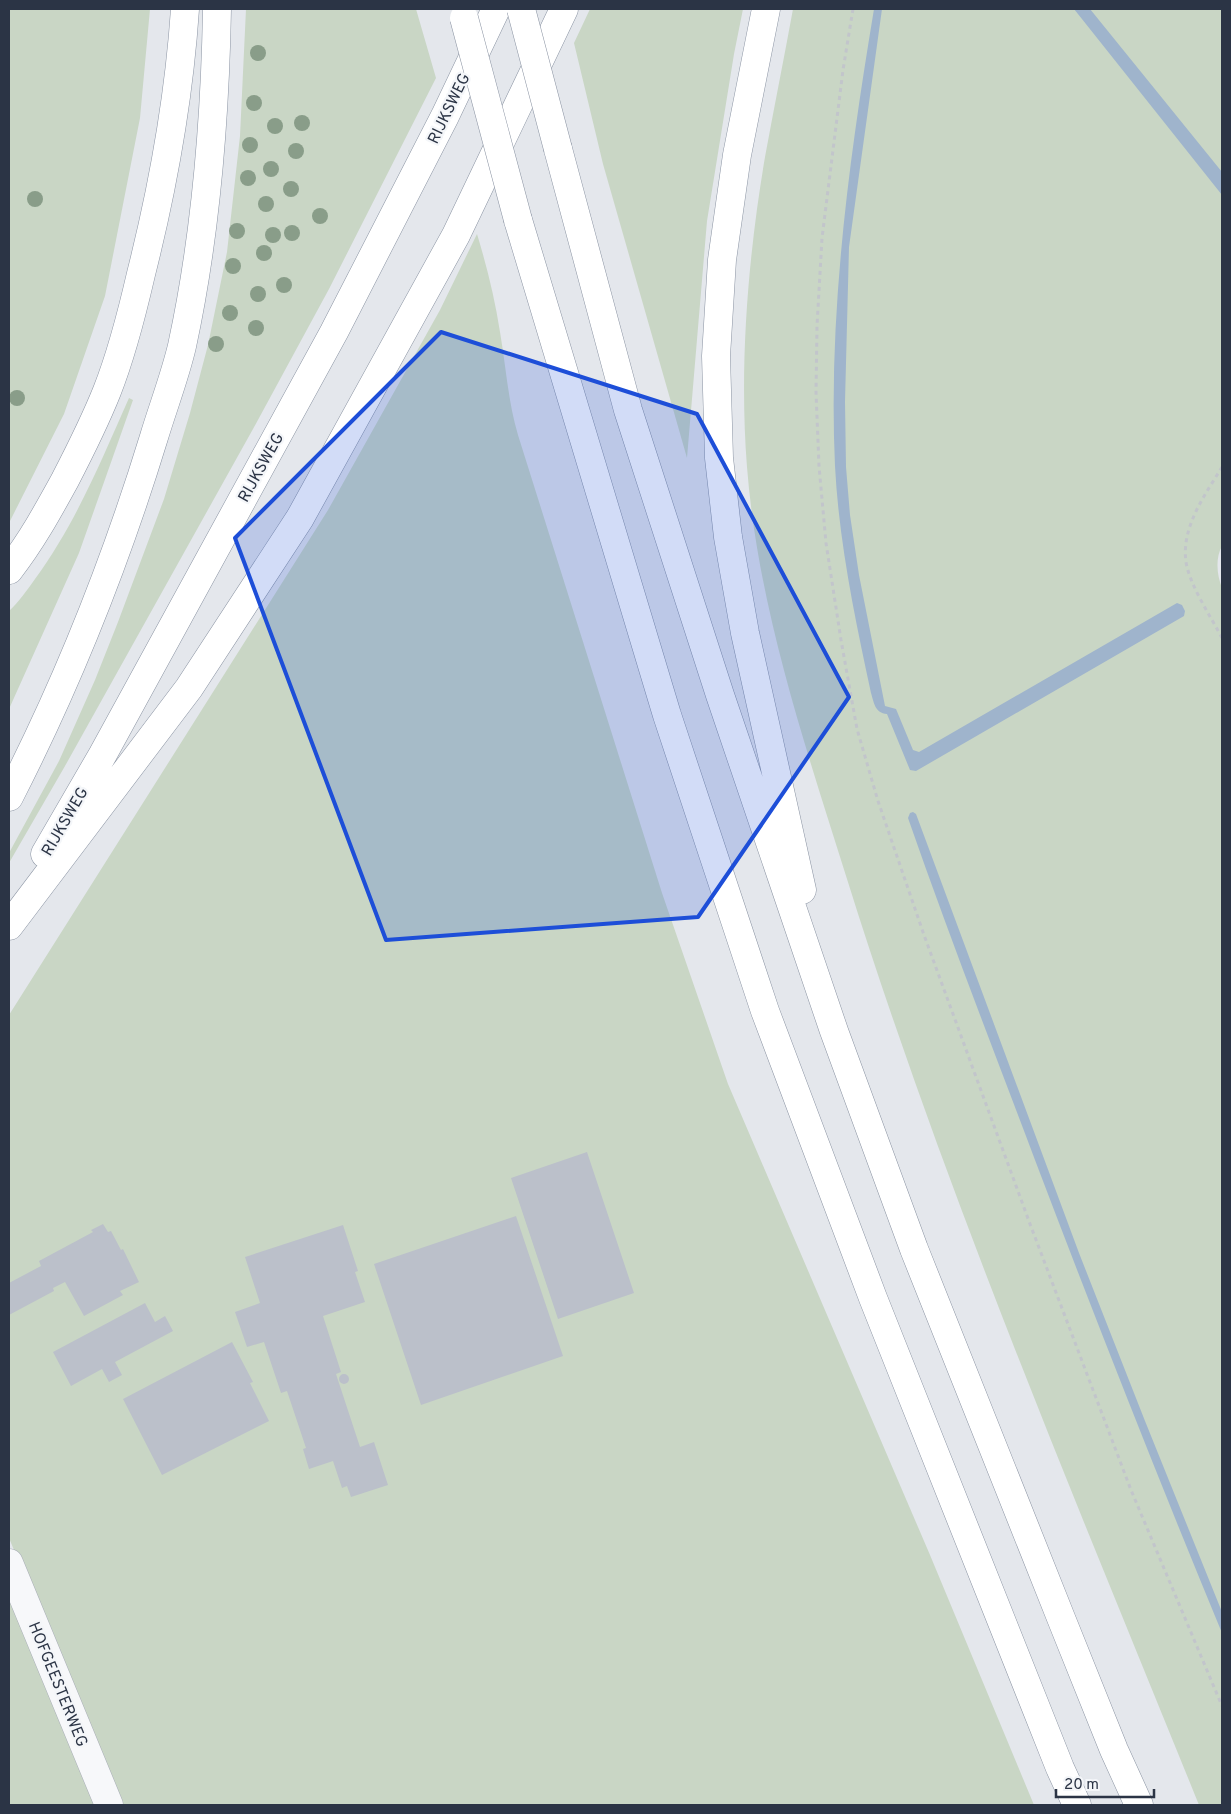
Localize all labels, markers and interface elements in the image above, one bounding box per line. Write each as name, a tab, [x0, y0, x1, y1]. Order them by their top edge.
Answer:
street label: RIJKSWEG	[424, 70, 476, 148]
street label: RIJKSWEG	[234, 430, 289, 506]
street label: RIJKSWEG	[38, 784, 94, 860]
street label: HOFGEESTERWEG	[23, 1619, 91, 1750]
scale bar	[1056, 1766, 1154, 1798]
text: 20 m	[1064, 1776, 1099, 1795]

